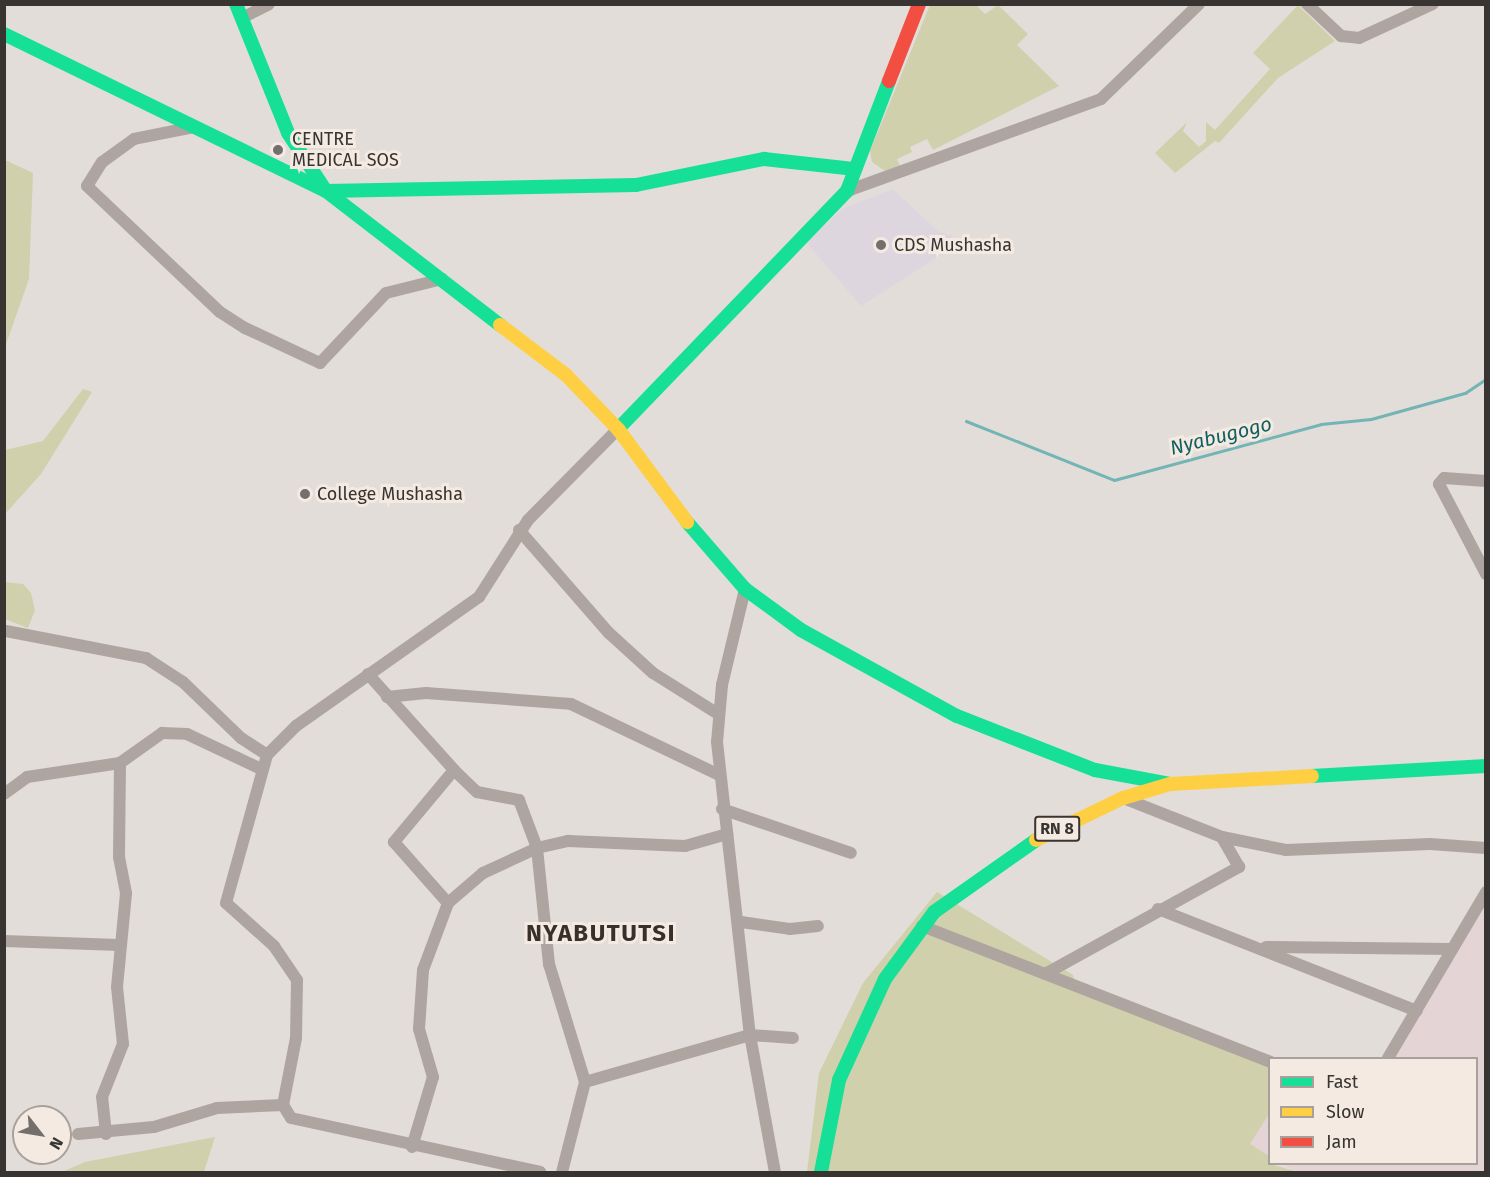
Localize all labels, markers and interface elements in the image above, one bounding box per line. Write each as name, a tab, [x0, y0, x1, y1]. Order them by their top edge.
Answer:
place label: CENTRE MEDICAL SOS	[292, 129, 399, 172]
marker: CENTRE MEDICAL SOS	[269, 141, 287, 159]
place label: CDS Mushasha	[894, 234, 1012, 256]
marker: CDS Mushasha	[872, 236, 890, 254]
water label: Nyabugogo	[1168, 412, 1274, 460]
place label: College Mushasha	[317, 483, 463, 505]
marker: College Mushasha	[298, 487, 312, 501]
road number: RN 8	[1033, 816, 1081, 842]
district label: NYABUTUTSI	[526, 920, 676, 948]
legend	[1268, 1057, 1478, 1165]
text: Fast	[1326, 1071, 1358, 1093]
text: Slow	[1326, 1101, 1364, 1123]
north arrow	[12, 1105, 72, 1165]
text: Jam	[1326, 1131, 1357, 1153]
text: N	[45, 1134, 67, 1153]

